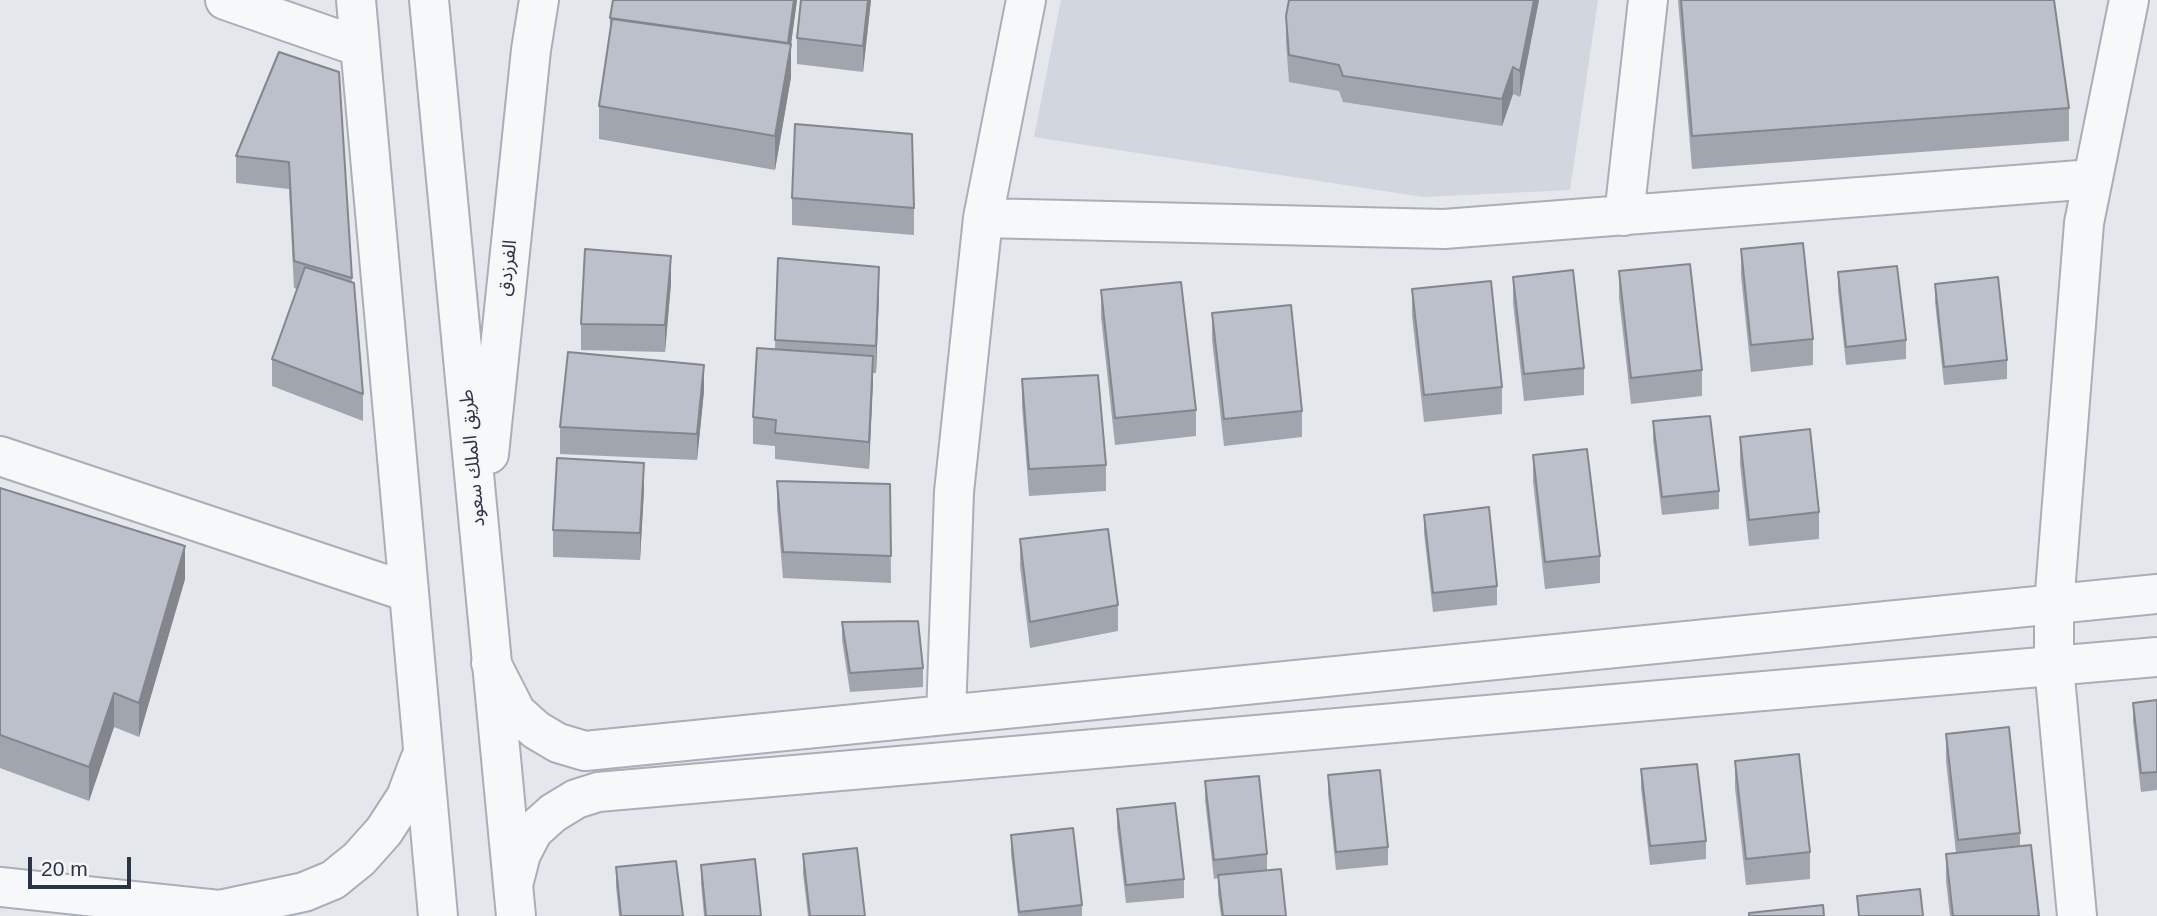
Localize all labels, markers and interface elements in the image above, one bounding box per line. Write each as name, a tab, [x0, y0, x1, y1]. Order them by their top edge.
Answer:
street label: الفرزدق	[494, 239, 522, 297]
street label: طريق الملك سعود	[456, 388, 490, 528]
scale bar	[32, 842, 135, 886]
text: 20 m	[41, 857, 88, 880]

